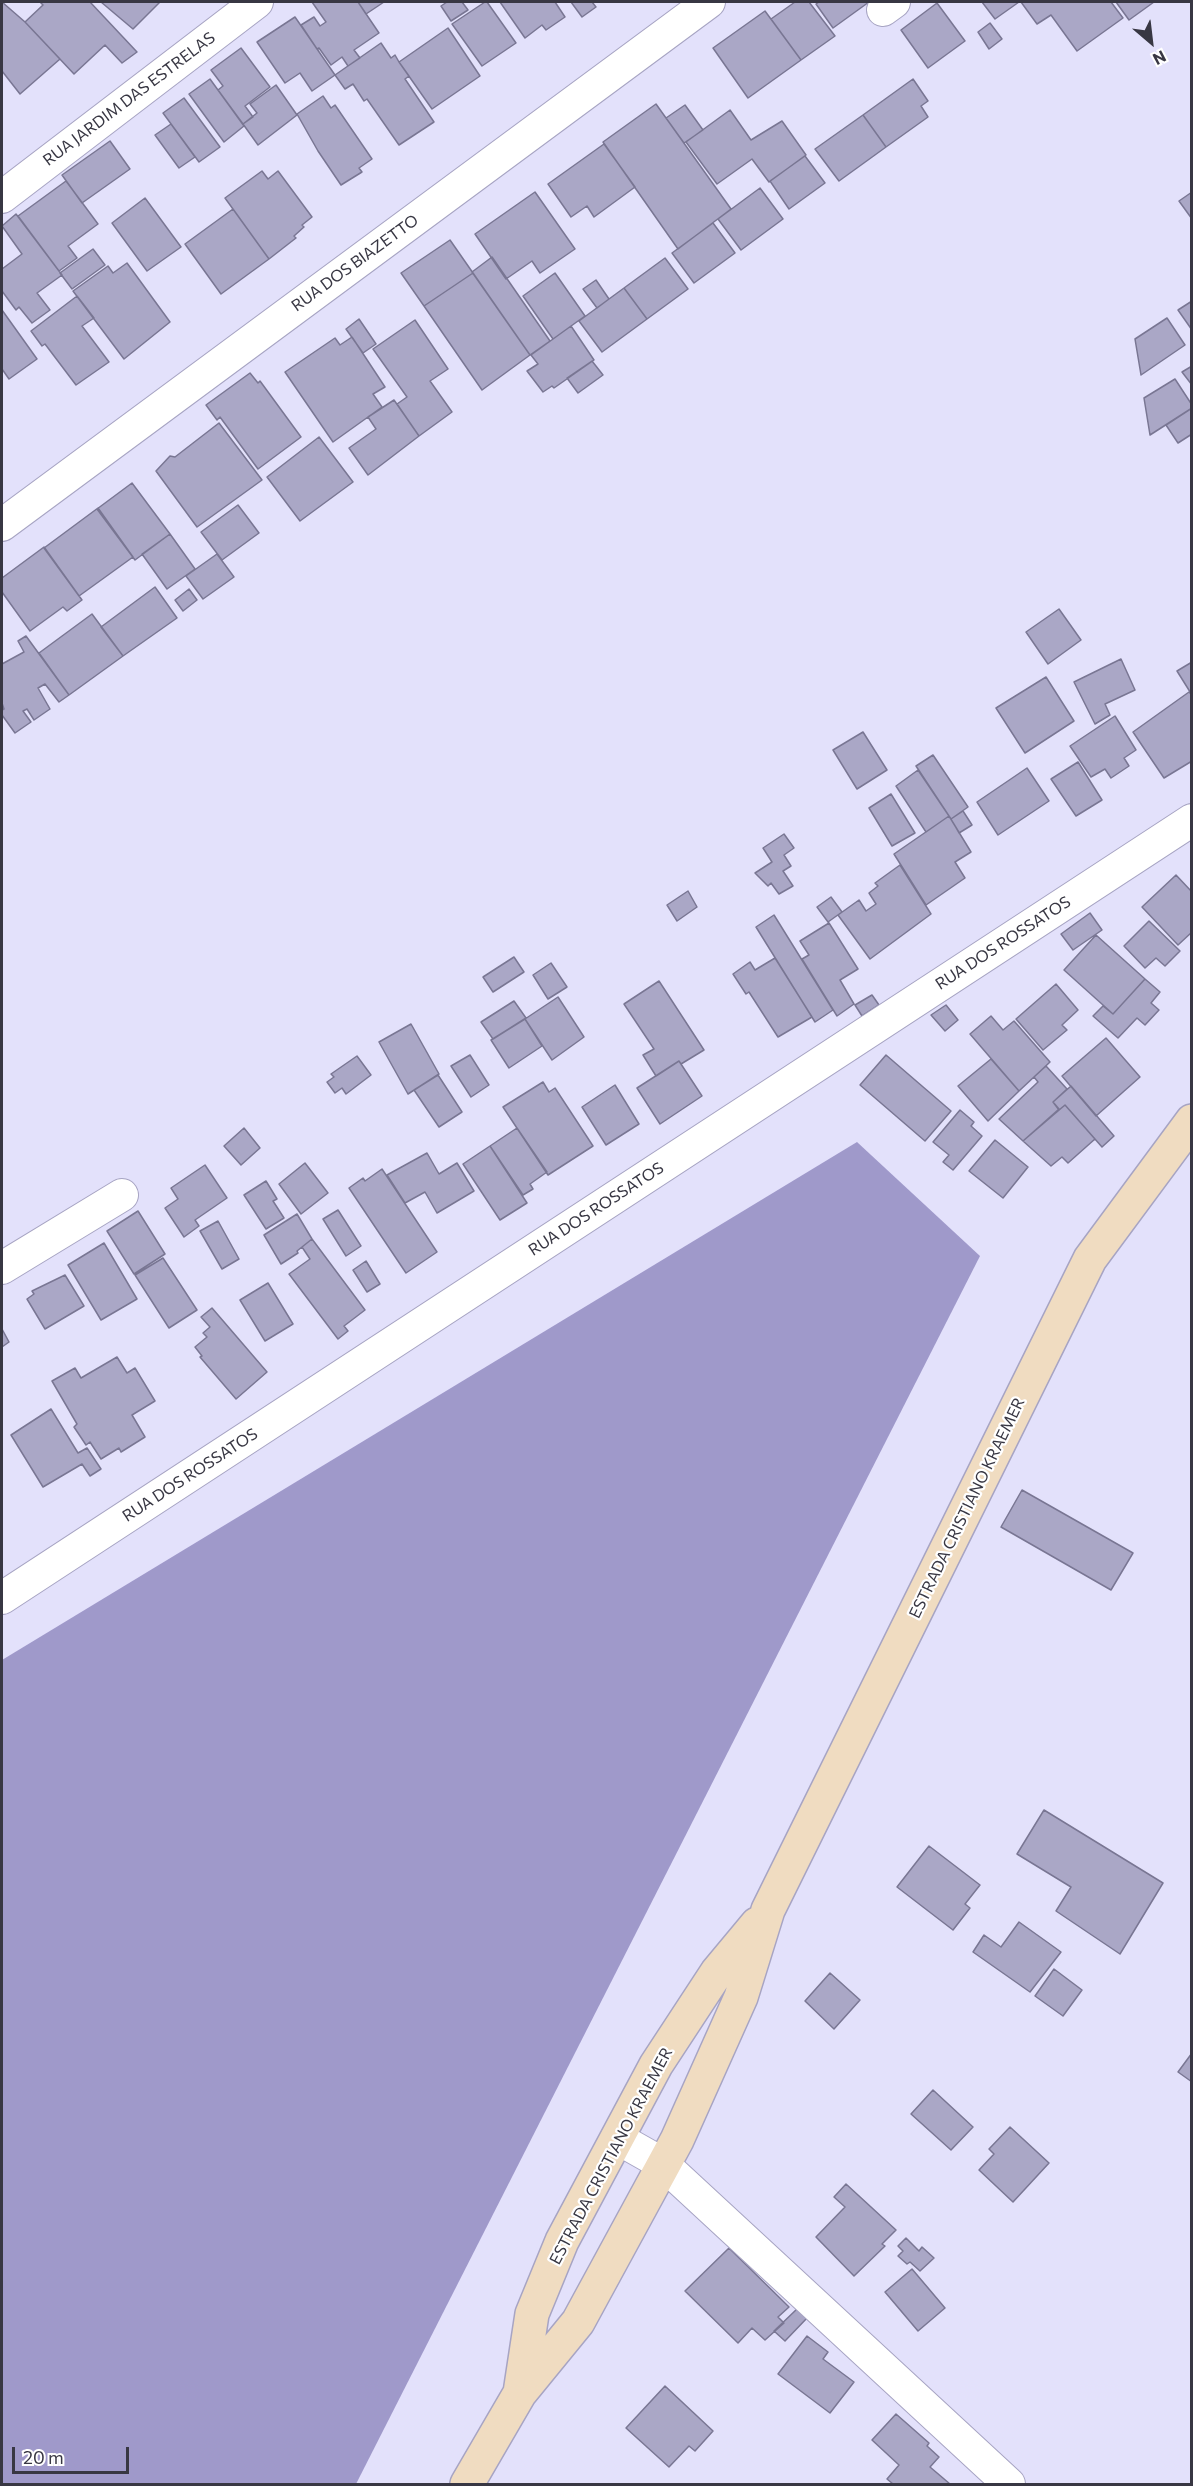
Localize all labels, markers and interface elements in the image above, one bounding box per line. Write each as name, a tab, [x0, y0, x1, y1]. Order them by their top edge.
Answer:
north arrow	[1121, 12, 1181, 72]
street label: RUA JARDIM DAS ESTRELAS	[39, 28, 219, 170]
text: N	[1150, 47, 1169, 70]
street label: RUA DOS BIAZETTO	[288, 211, 422, 315]
street label: RUA DOS ROSSATOS	[932, 892, 1074, 994]
street label: RUA DOS ROSSATOS	[525, 1158, 667, 1260]
street label: ESTRADA CRISTIANO KRAEMER	[905, 1395, 1029, 1621]
street label: RUA DOS ROSSATOS	[119, 1424, 261, 1526]
street label: ESTRADA CRISTIANO KRAEMER	[545, 2044, 677, 2268]
scale bar	[15, 2435, 132, 2473]
text: 20 m	[23, 2446, 64, 2468]

